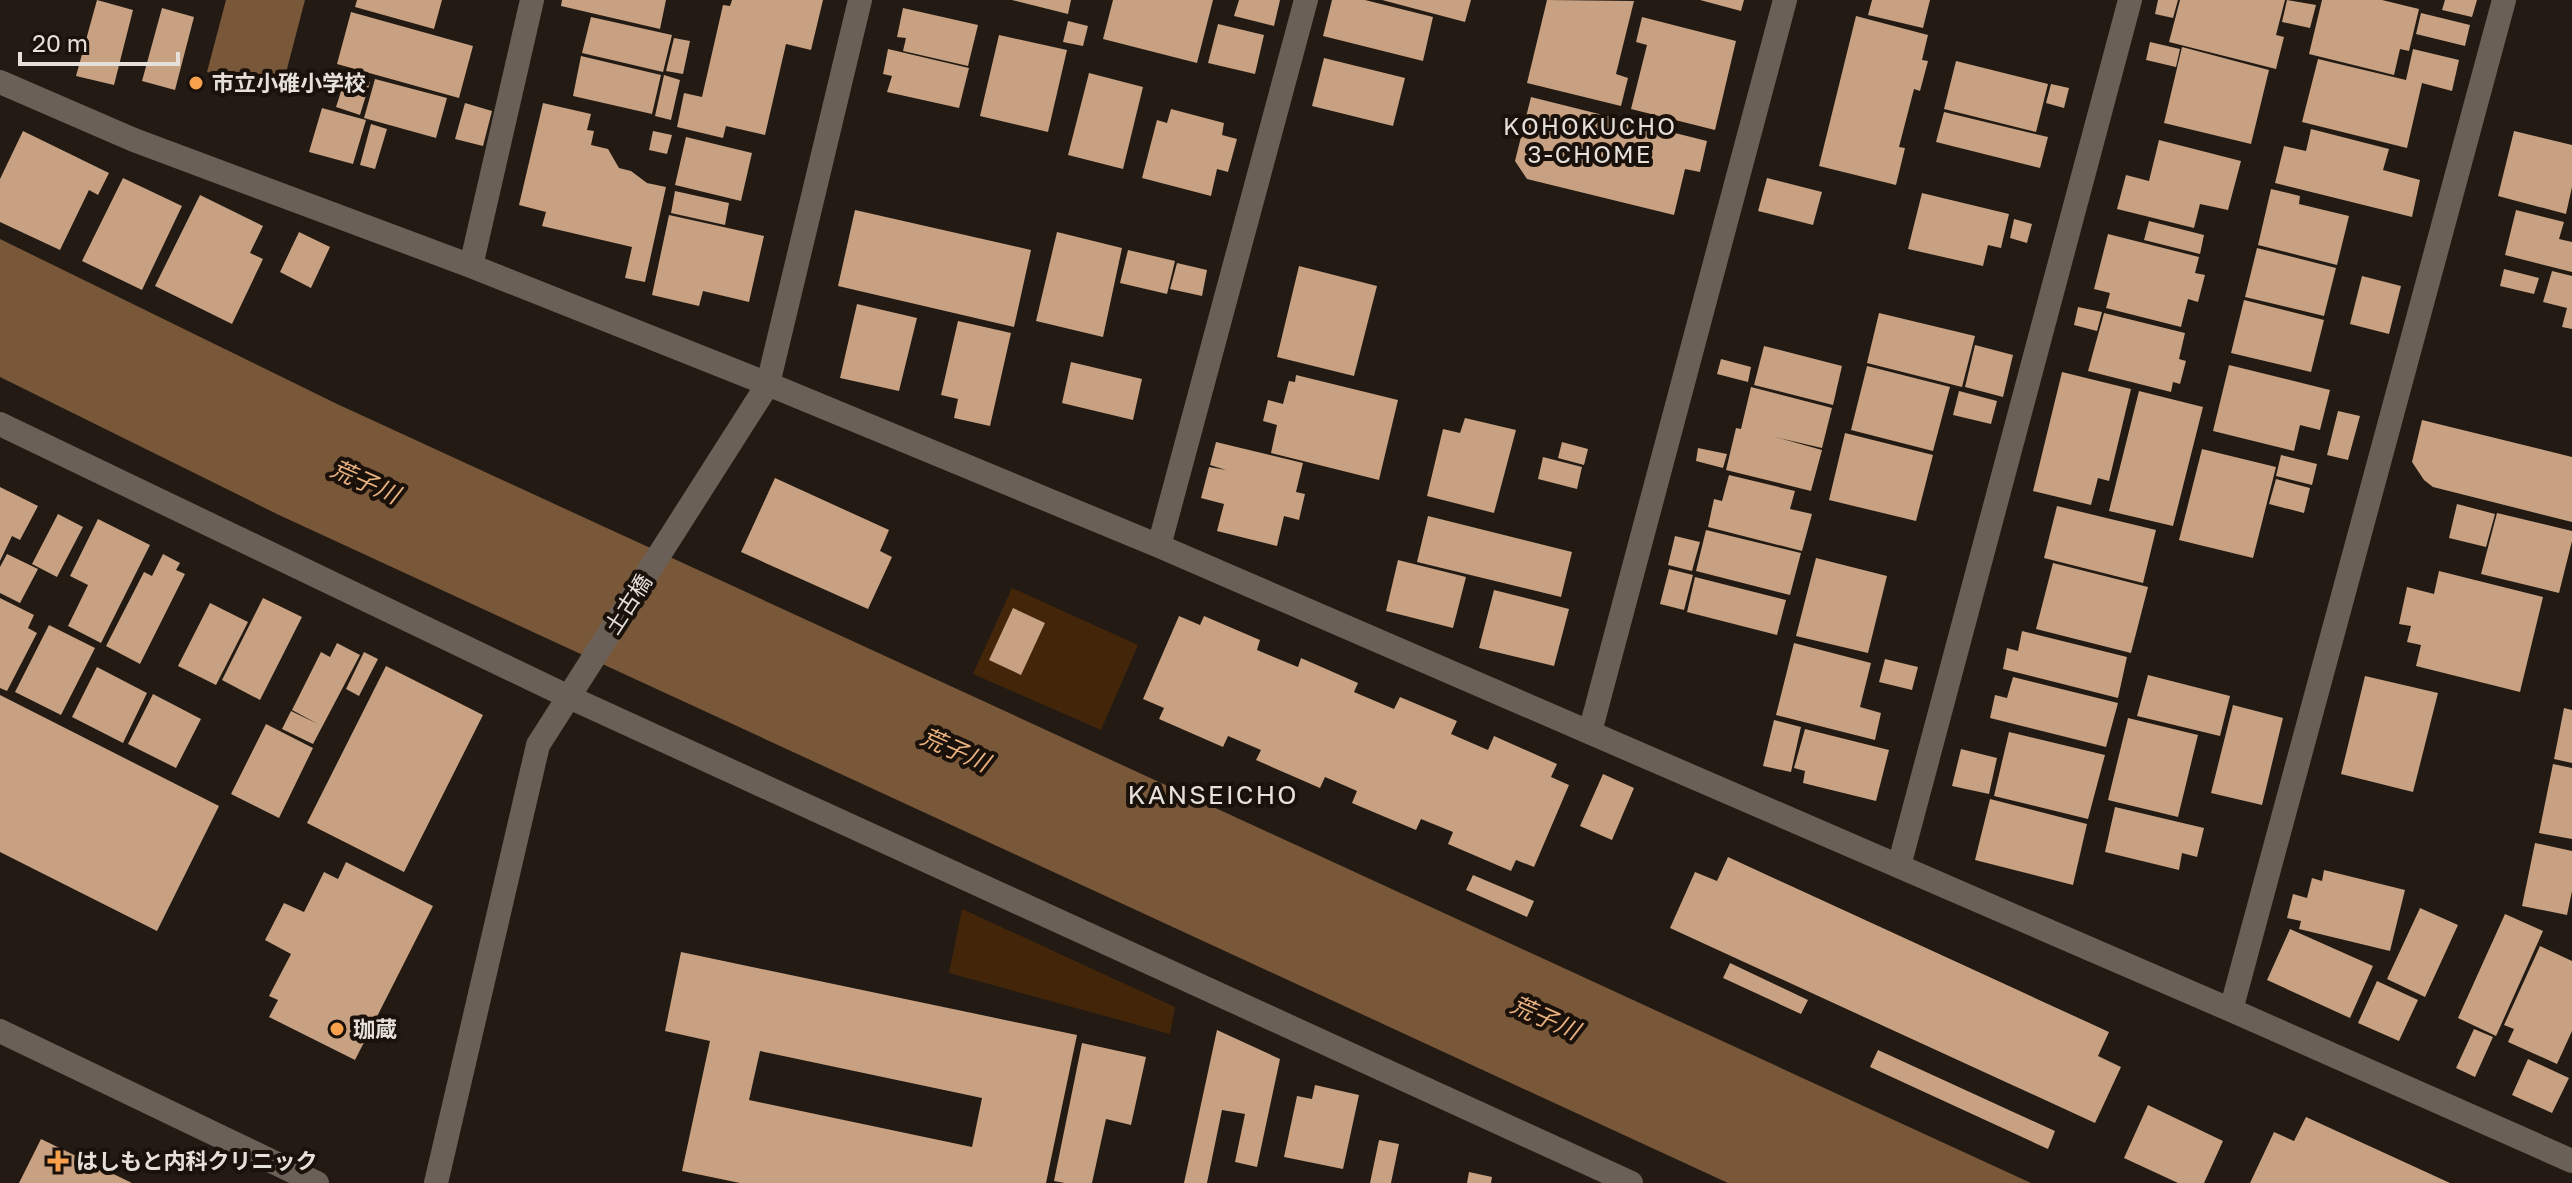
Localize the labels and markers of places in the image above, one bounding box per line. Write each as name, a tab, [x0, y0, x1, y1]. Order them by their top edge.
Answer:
place label: 市立小碓小学校	[212, 69, 366, 96]
marker: 市立小碓小学校	[187, 74, 205, 92]
place label: 珈蔵	[353, 1015, 397, 1042]
marker: 珈蔵	[328, 1020, 346, 1038]
place label: はしもと内科クリニック	[76, 1147, 318, 1174]
marker: はしもと内科クリニック	[47, 1150, 69, 1172]

